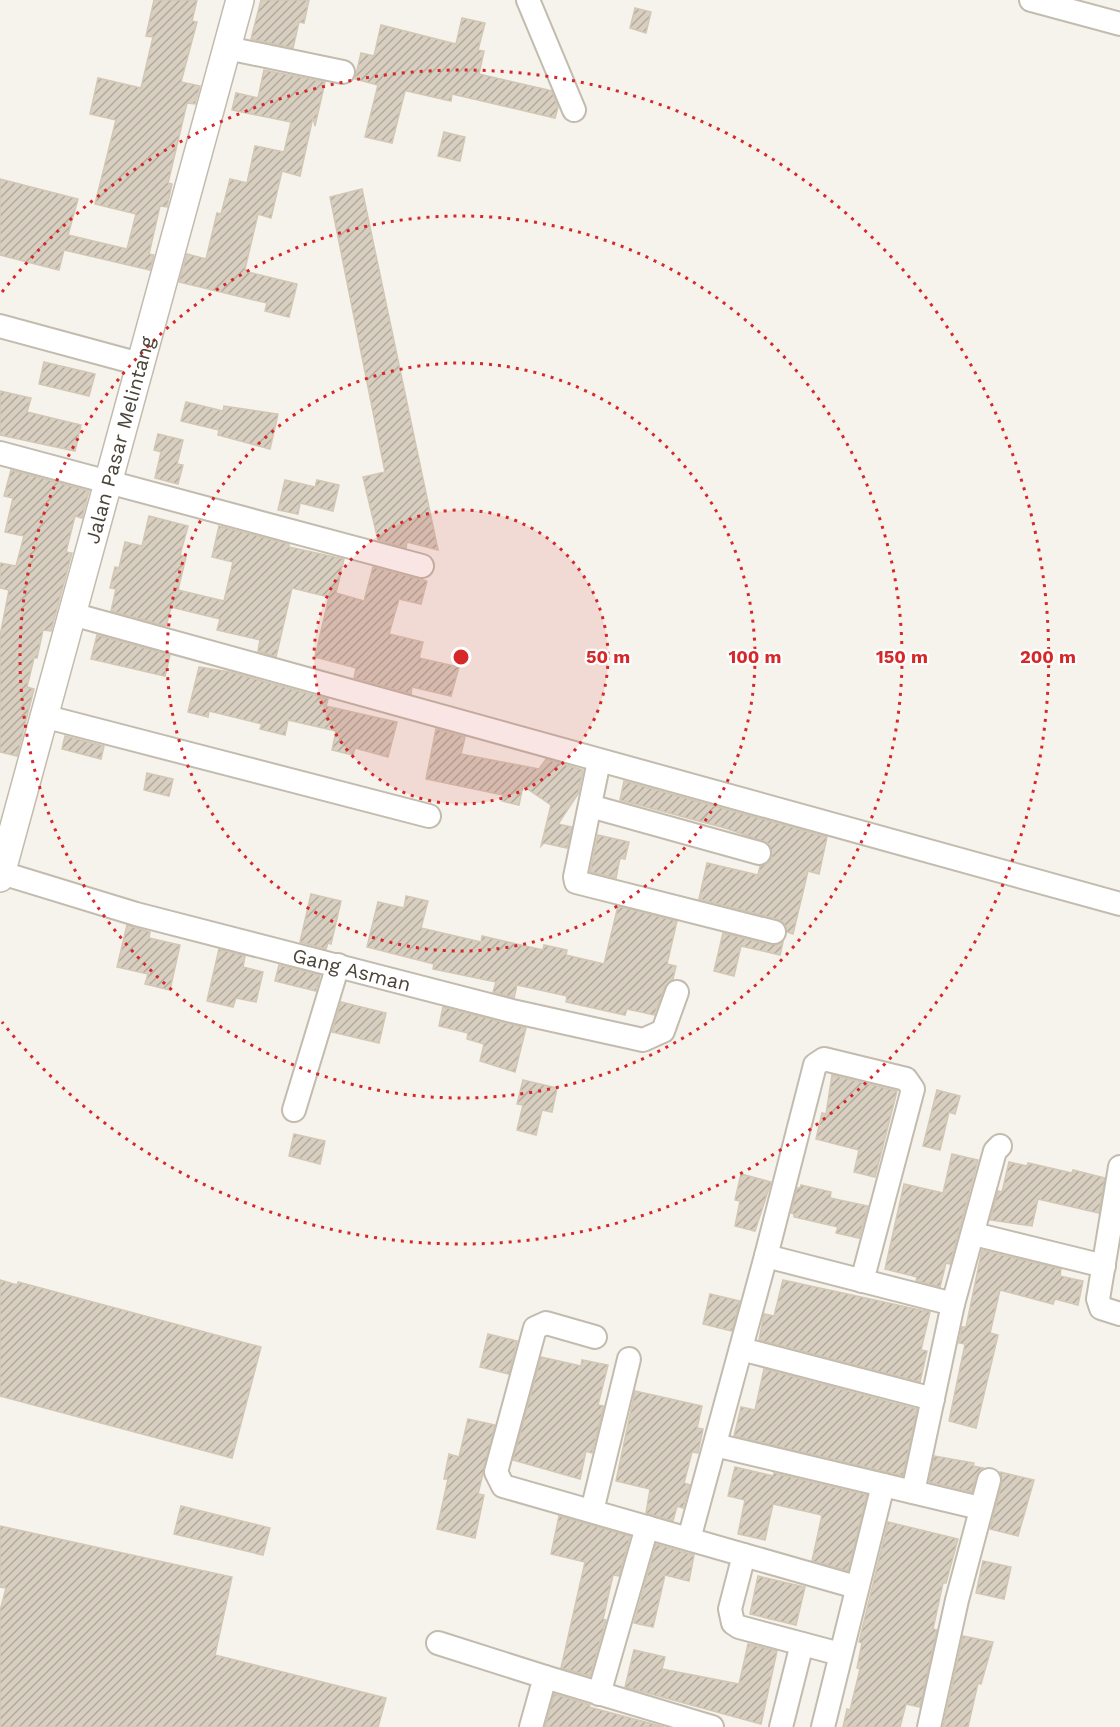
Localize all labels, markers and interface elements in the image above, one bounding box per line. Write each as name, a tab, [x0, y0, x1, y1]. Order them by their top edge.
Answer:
street label: Jalan Pasar Melintang	[80, 333, 160, 546]
text: 50 m	[586, 646, 630, 667]
text: 100 m	[728, 646, 782, 667]
text: 150 m	[876, 646, 928, 667]
text: 200 m	[1020, 646, 1076, 667]
centre of rings	[451, 647, 471, 667]
street label: Gang Asman	[290, 943, 414, 996]

